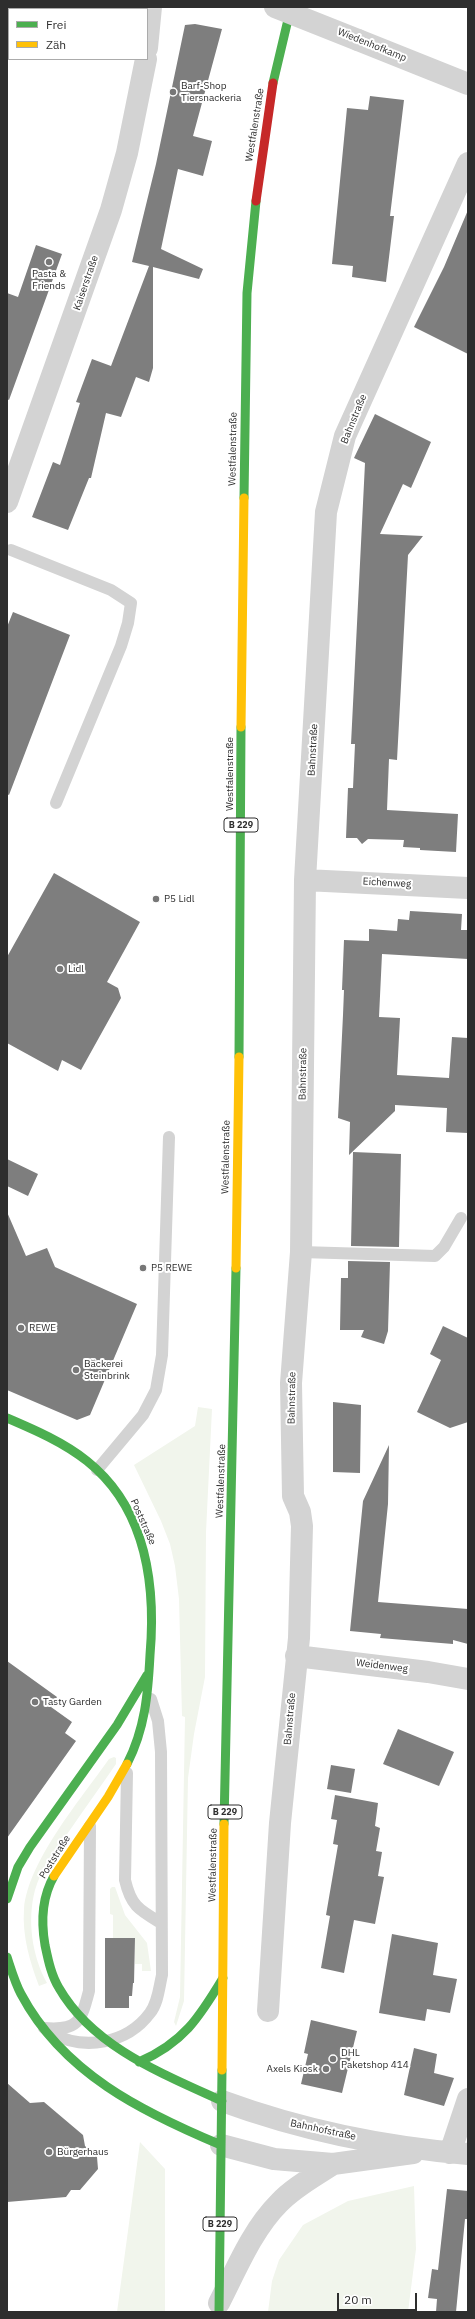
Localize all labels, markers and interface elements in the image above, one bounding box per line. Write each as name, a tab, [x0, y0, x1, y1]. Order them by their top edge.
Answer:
legend	[8, 8, 148, 60]
text: Frei	[46, 17, 66, 32]
street label: Wiedenhofkamp	[336, 26, 408, 64]
text: Zäh	[46, 37, 66, 52]
place label: Barf-Shop Tiersnackeria	[181, 80, 241, 104]
marker: Barf-Shop Tiersnackeria	[168, 87, 178, 97]
street label: Westfalenstraße	[243, 87, 267, 163]
street label: Kaiserstraße	[71, 254, 101, 312]
marker: Pasta & Friends	[44, 257, 54, 267]
place label: Pasta & Friends	[32, 268, 66, 292]
street label: Bahnstraße	[339, 392, 369, 446]
street label: Westfalenstraße	[226, 412, 240, 486]
street label: Bahnstraße	[306, 724, 320, 776]
street label: Westfalenstraße	[224, 737, 236, 811]
road number: B 229	[224, 818, 258, 832]
street label: Eichenweg	[362, 876, 412, 890]
place label: P5 Lidl	[164, 893, 194, 905]
marker: P5 Lidl	[151, 894, 161, 904]
place label: Lidl	[68, 963, 84, 975]
marker: Lidl	[55, 964, 65, 974]
street label: Bahnstraße	[297, 1048, 309, 1100]
street label: Westfalenstraße	[219, 1120, 233, 1194]
place label: P5 REWE	[151, 1262, 192, 1274]
marker: P5 REWE	[138, 1263, 148, 1273]
place label: REWE	[29, 1322, 56, 1334]
marker: REWE	[16, 1323, 26, 1333]
place label: Bäckerei Steinbrink	[84, 1358, 130, 1382]
marker: Bäckerei Steinbrink	[71, 1365, 81, 1375]
street label: Bahnstraße	[286, 1372, 298, 1424]
street label: Westfalenstraße	[214, 1444, 228, 1518]
street label: Poststraße	[128, 1497, 158, 1547]
street label: Weidenweg	[355, 1657, 409, 1675]
street label: Bahnstraße	[282, 1692, 298, 1746]
place label: Tasty Garden	[43, 1696, 102, 1708]
marker: Tasty Garden	[30, 1697, 40, 1707]
road number: B 229	[208, 1805, 242, 1819]
street label: Westfalenstraße	[206, 1828, 220, 1902]
street label: Poststraße	[37, 1833, 73, 1881]
place label: DHL Paketshop 414	[341, 2047, 409, 2070]
marker: DHL Paketshop 414	[328, 2054, 338, 2064]
place label: Axels Kiosk	[267, 2063, 318, 2075]
marker: Axels Kiosk	[321, 2064, 331, 2074]
street label: Bahnhofstraße	[289, 2117, 357, 2143]
place label: Bürgerhaus	[57, 2146, 109, 2158]
marker: Bürgerhaus	[44, 2147, 54, 2157]
road number: B 229	[203, 2217, 237, 2231]
scale bar	[339, 2285, 419, 2311]
text: 20 m	[344, 2292, 372, 2307]

